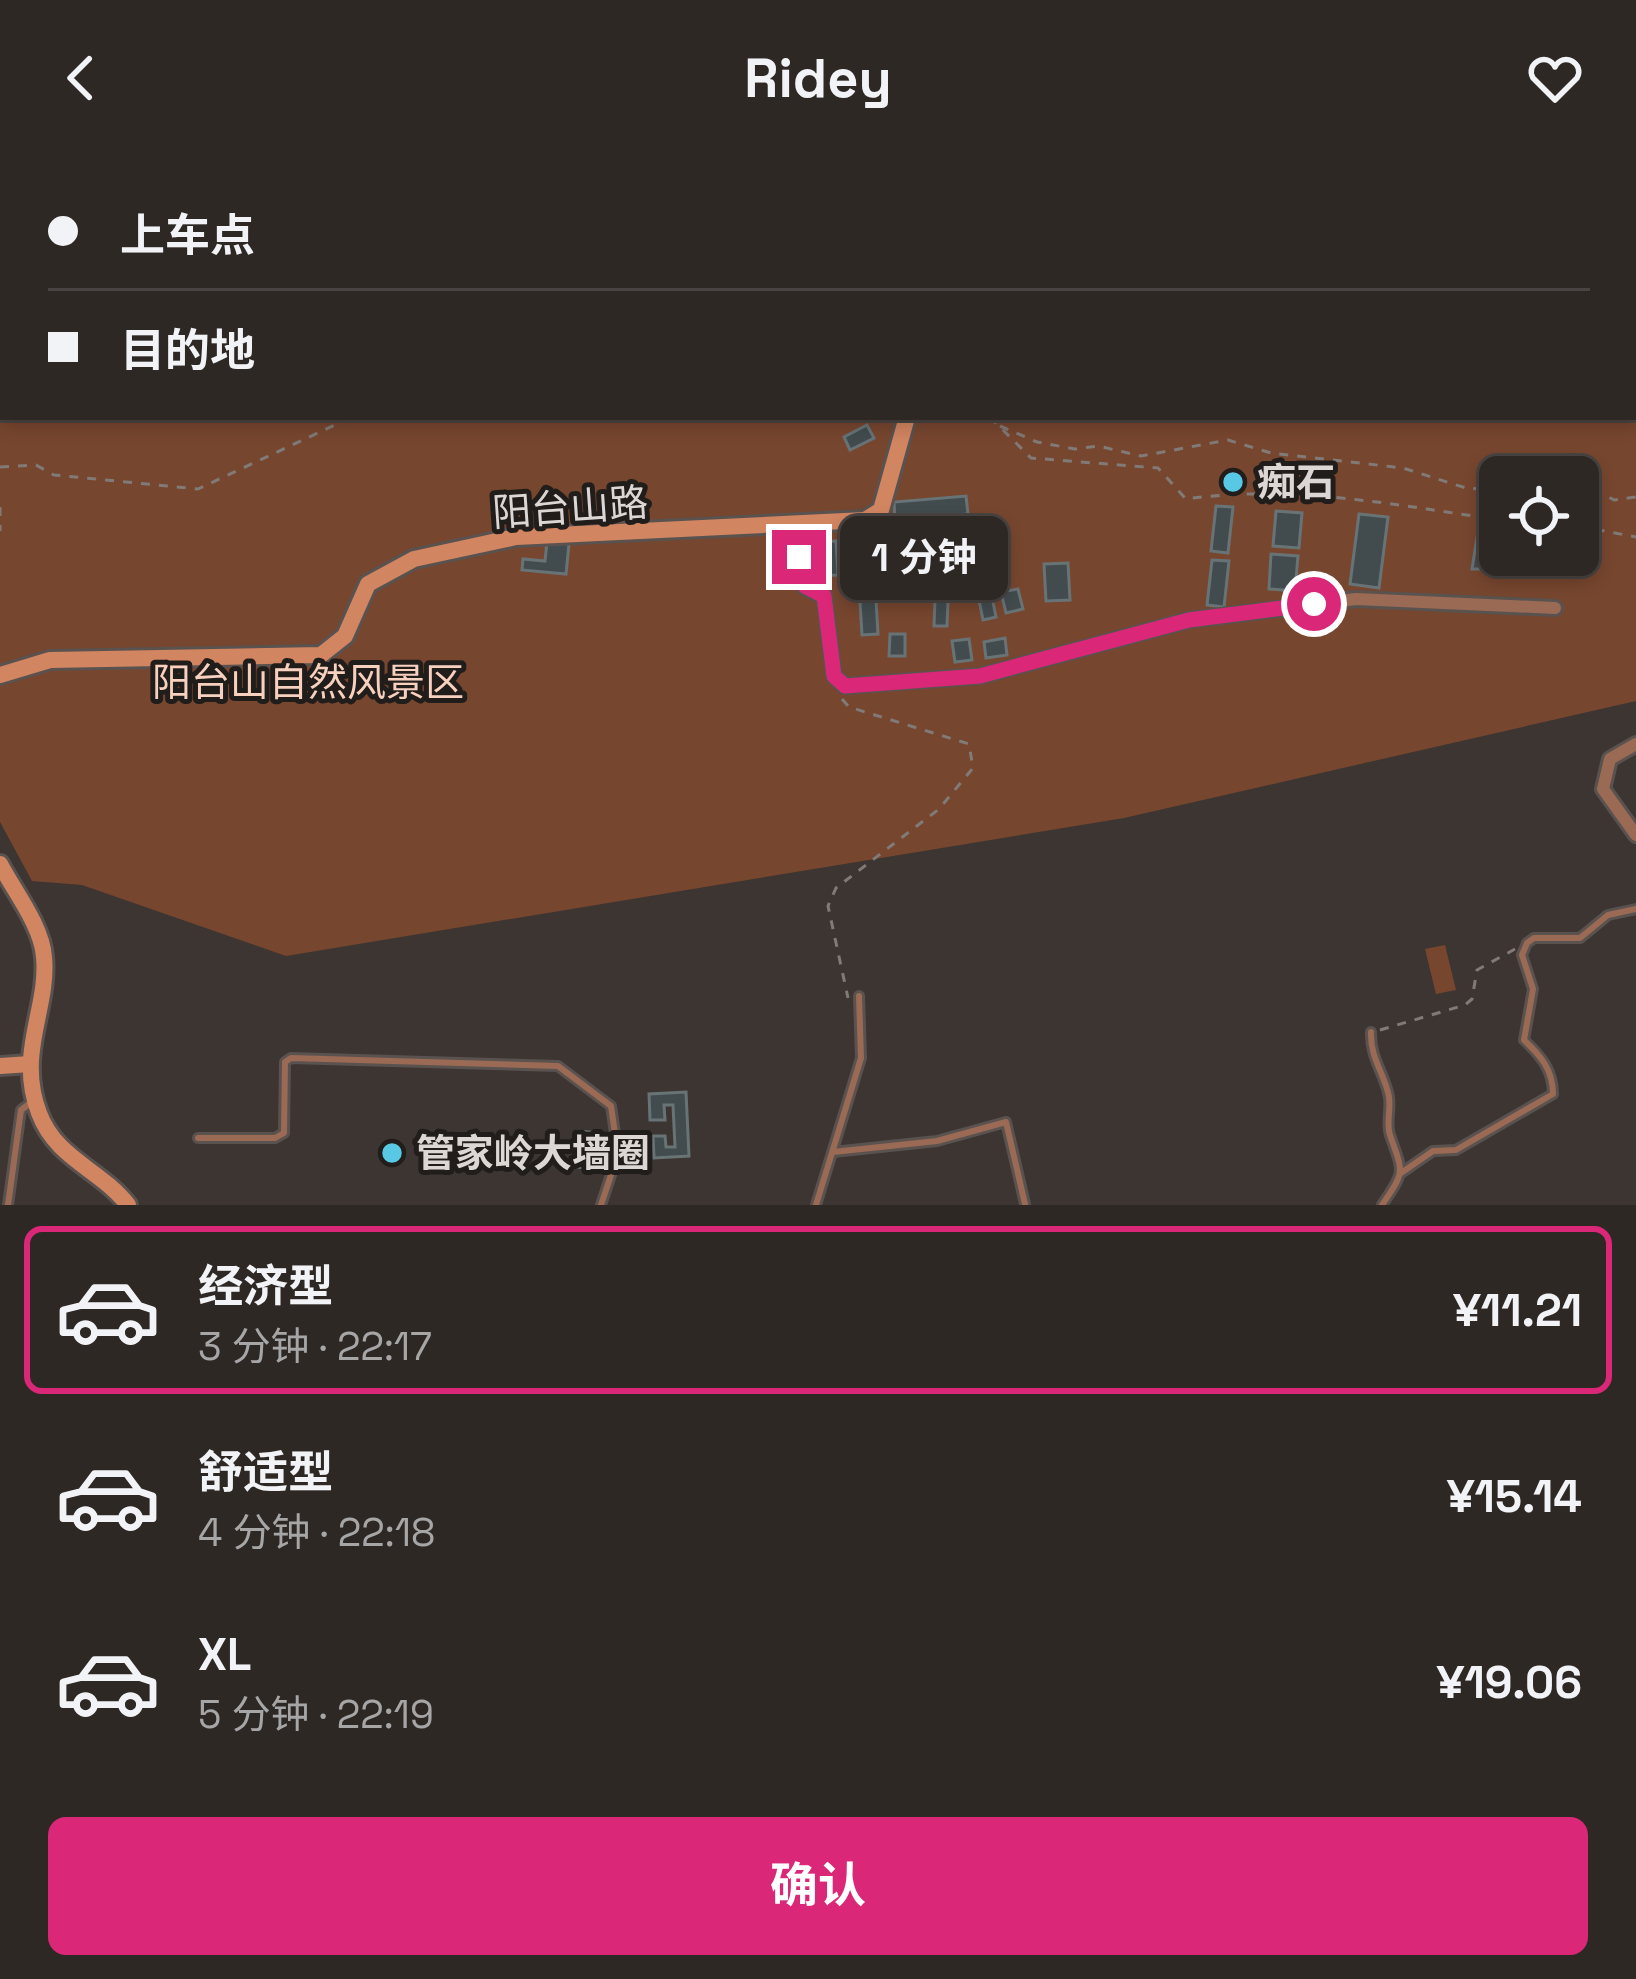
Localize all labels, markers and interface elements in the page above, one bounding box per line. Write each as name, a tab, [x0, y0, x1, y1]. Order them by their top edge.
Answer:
text: Ridey	[744, 44, 892, 113]
icon: back	[48, 45, 114, 111]
icon: heart	[1522, 45, 1588, 111]
text: 上车点	[120, 207, 255, 264]
text: 目的地	[120, 322, 255, 379]
map controls	[1479, 456, 1599, 576]
button: locate	[1479, 456, 1599, 576]
place label: 痴石	[1257, 458, 1335, 507]
marker: 痴石	[1220, 469, 1246, 495]
street label: 阳台山路	[491, 478, 650, 537]
callout: 1 分钟	[841, 515, 1009, 599]
route end	[772, 530, 826, 584]
text: 1 分钟	[871, 533, 977, 582]
route start	[1287, 577, 1341, 631]
park label: 阳台山自然风景区	[152, 658, 464, 707]
place label: 管家岭大墙圈	[416, 1129, 650, 1178]
marker: 管家岭大墙圈	[379, 1140, 405, 1166]
icon: car	[54, 1256, 162, 1364]
text: 经济型	[198, 1258, 333, 1315]
text: ¥11.21	[1453, 1282, 1582, 1339]
text: 3 分钟 · 22:17	[198, 1322, 432, 1371]
icon: car	[54, 1442, 162, 1550]
text: 舒适型	[198, 1444, 333, 1501]
text: ¥15.14	[1447, 1468, 1582, 1525]
text: 4 分钟 · 22:18	[198, 1508, 435, 1557]
text: XL	[198, 1626, 251, 1683]
icon: car	[54, 1628, 162, 1736]
text: ¥19.06	[1437, 1654, 1582, 1711]
text: 5 分钟 · 22:19	[198, 1690, 434, 1739]
button: 确认	[48, 1817, 1588, 1955]

